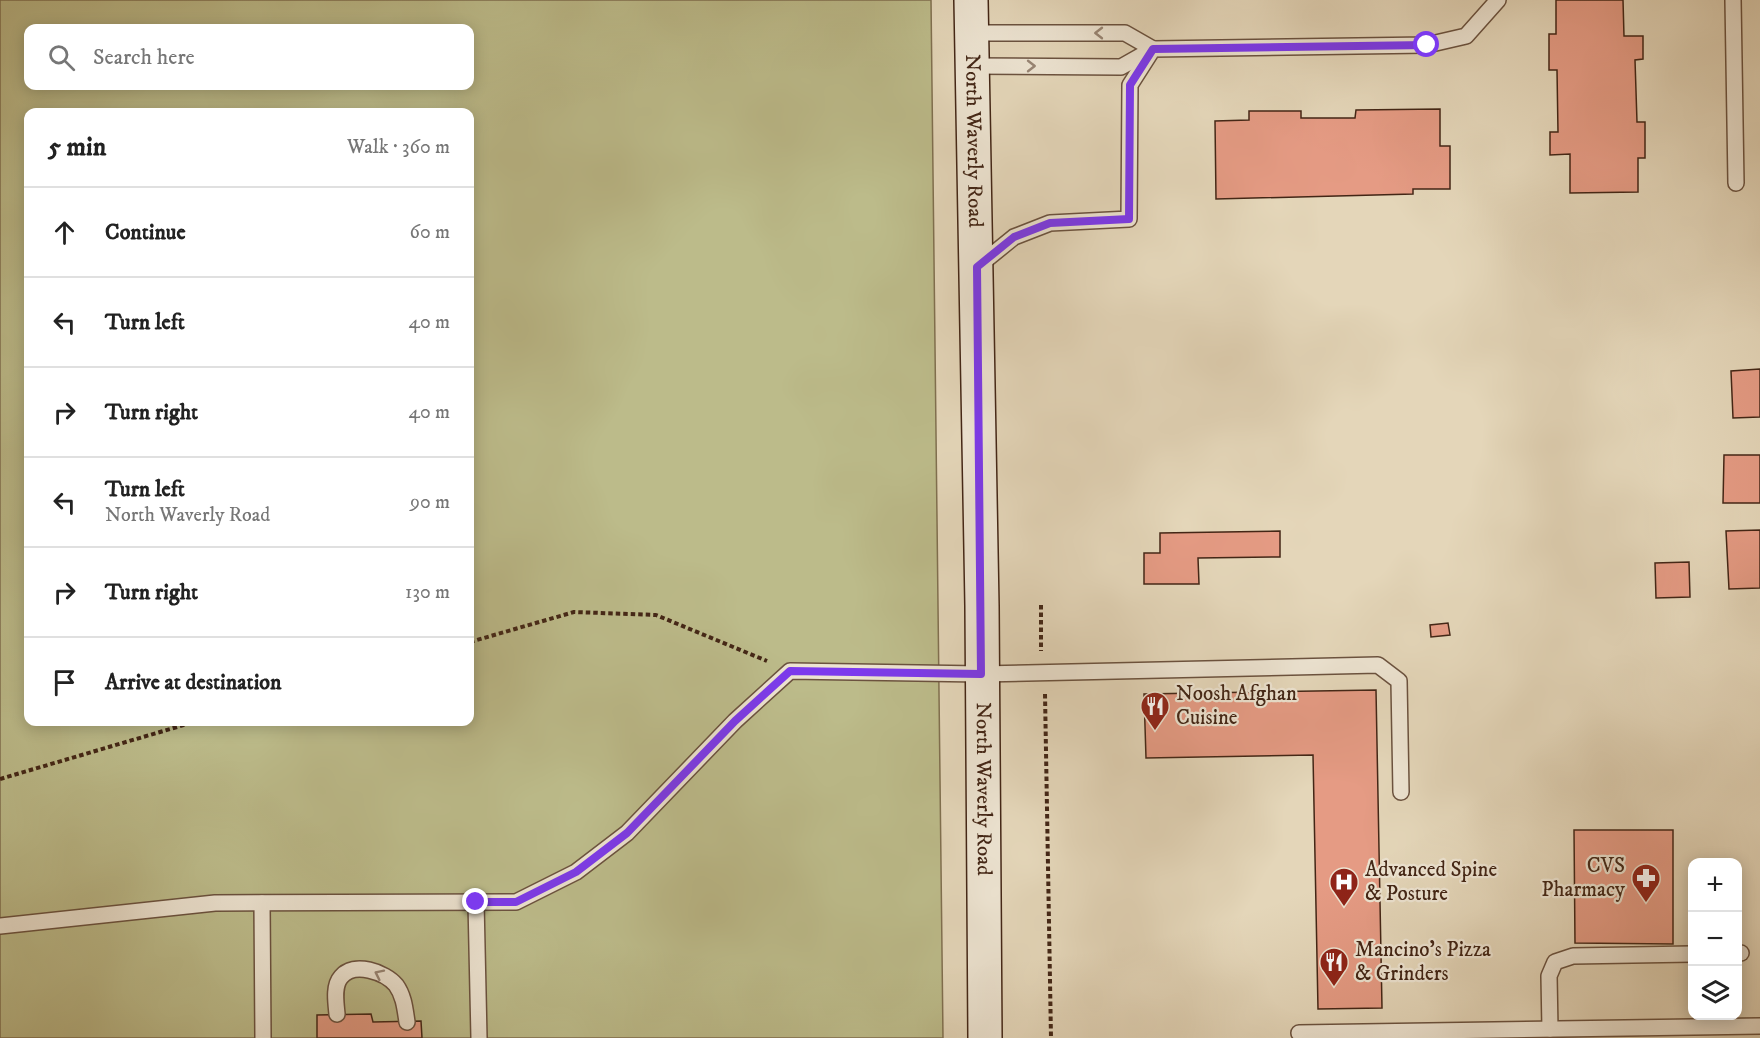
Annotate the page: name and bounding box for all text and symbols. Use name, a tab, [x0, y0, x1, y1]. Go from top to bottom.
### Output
search box	[24, 24, 474, 90]
one-way arrow	[1095, 27, 1104, 39]
route start	[1413, 31, 1439, 57]
icon: search	[45, 41, 78, 74]
text: Search here	[93, 44, 195, 71]
street label: North Waverly Road	[959, 54, 988, 228]
one-way arrow	[1026, 60, 1035, 72]
text: 5 min	[48, 131, 106, 164]
text: Walk · 360 m	[347, 135, 450, 160]
icon: ahead	[48, 216, 81, 249]
text: Continue	[105, 219, 186, 246]
text: 60 m	[410, 220, 450, 245]
icon: left	[48, 306, 81, 339]
text: Turn left	[105, 309, 185, 336]
text: 40 m	[408, 310, 450, 335]
icon: right	[48, 396, 81, 429]
text: Turn right	[105, 399, 198, 426]
text: 40 m	[408, 400, 450, 425]
text: Turn left	[105, 476, 185, 503]
icon: left	[48, 486, 81, 519]
text: 90 m	[410, 490, 450, 515]
text: North Waverly Road	[105, 503, 270, 528]
icon: right	[48, 576, 81, 609]
text: Turn right	[105, 579, 198, 606]
text: 130 m	[405, 580, 450, 605]
icon: arrive	[48, 666, 81, 699]
text: Arrive at destination	[105, 669, 282, 696]
place label: Noosh Afghan Cuisine	[1176, 681, 1297, 731]
restaurant icon: Noosh Afghan Cuisine	[1139, 690, 1171, 732]
street label: North Waverly Road	[970, 702, 997, 876]
place label: CVS Pharmacy	[1541, 853, 1626, 903]
place label: Advanced Spine & Posture	[1365, 857, 1497, 907]
map controls	[1688, 858, 1742, 1020]
button: +	[1688, 858, 1742, 912]
pharmacy icon: CVS Pharmacy	[1630, 862, 1662, 904]
hospital icon: Advanced Spine & Posture	[1328, 866, 1360, 908]
route end	[462, 888, 488, 914]
button: −	[1688, 912, 1742, 966]
place label: Mancino's Pizza & Grinders	[1355, 937, 1491, 987]
restaurant icon: Mancino's Pizza & Grinders	[1318, 946, 1350, 988]
button: layers	[1688, 966, 1742, 1020]
one-way arrow	[374, 970, 385, 982]

